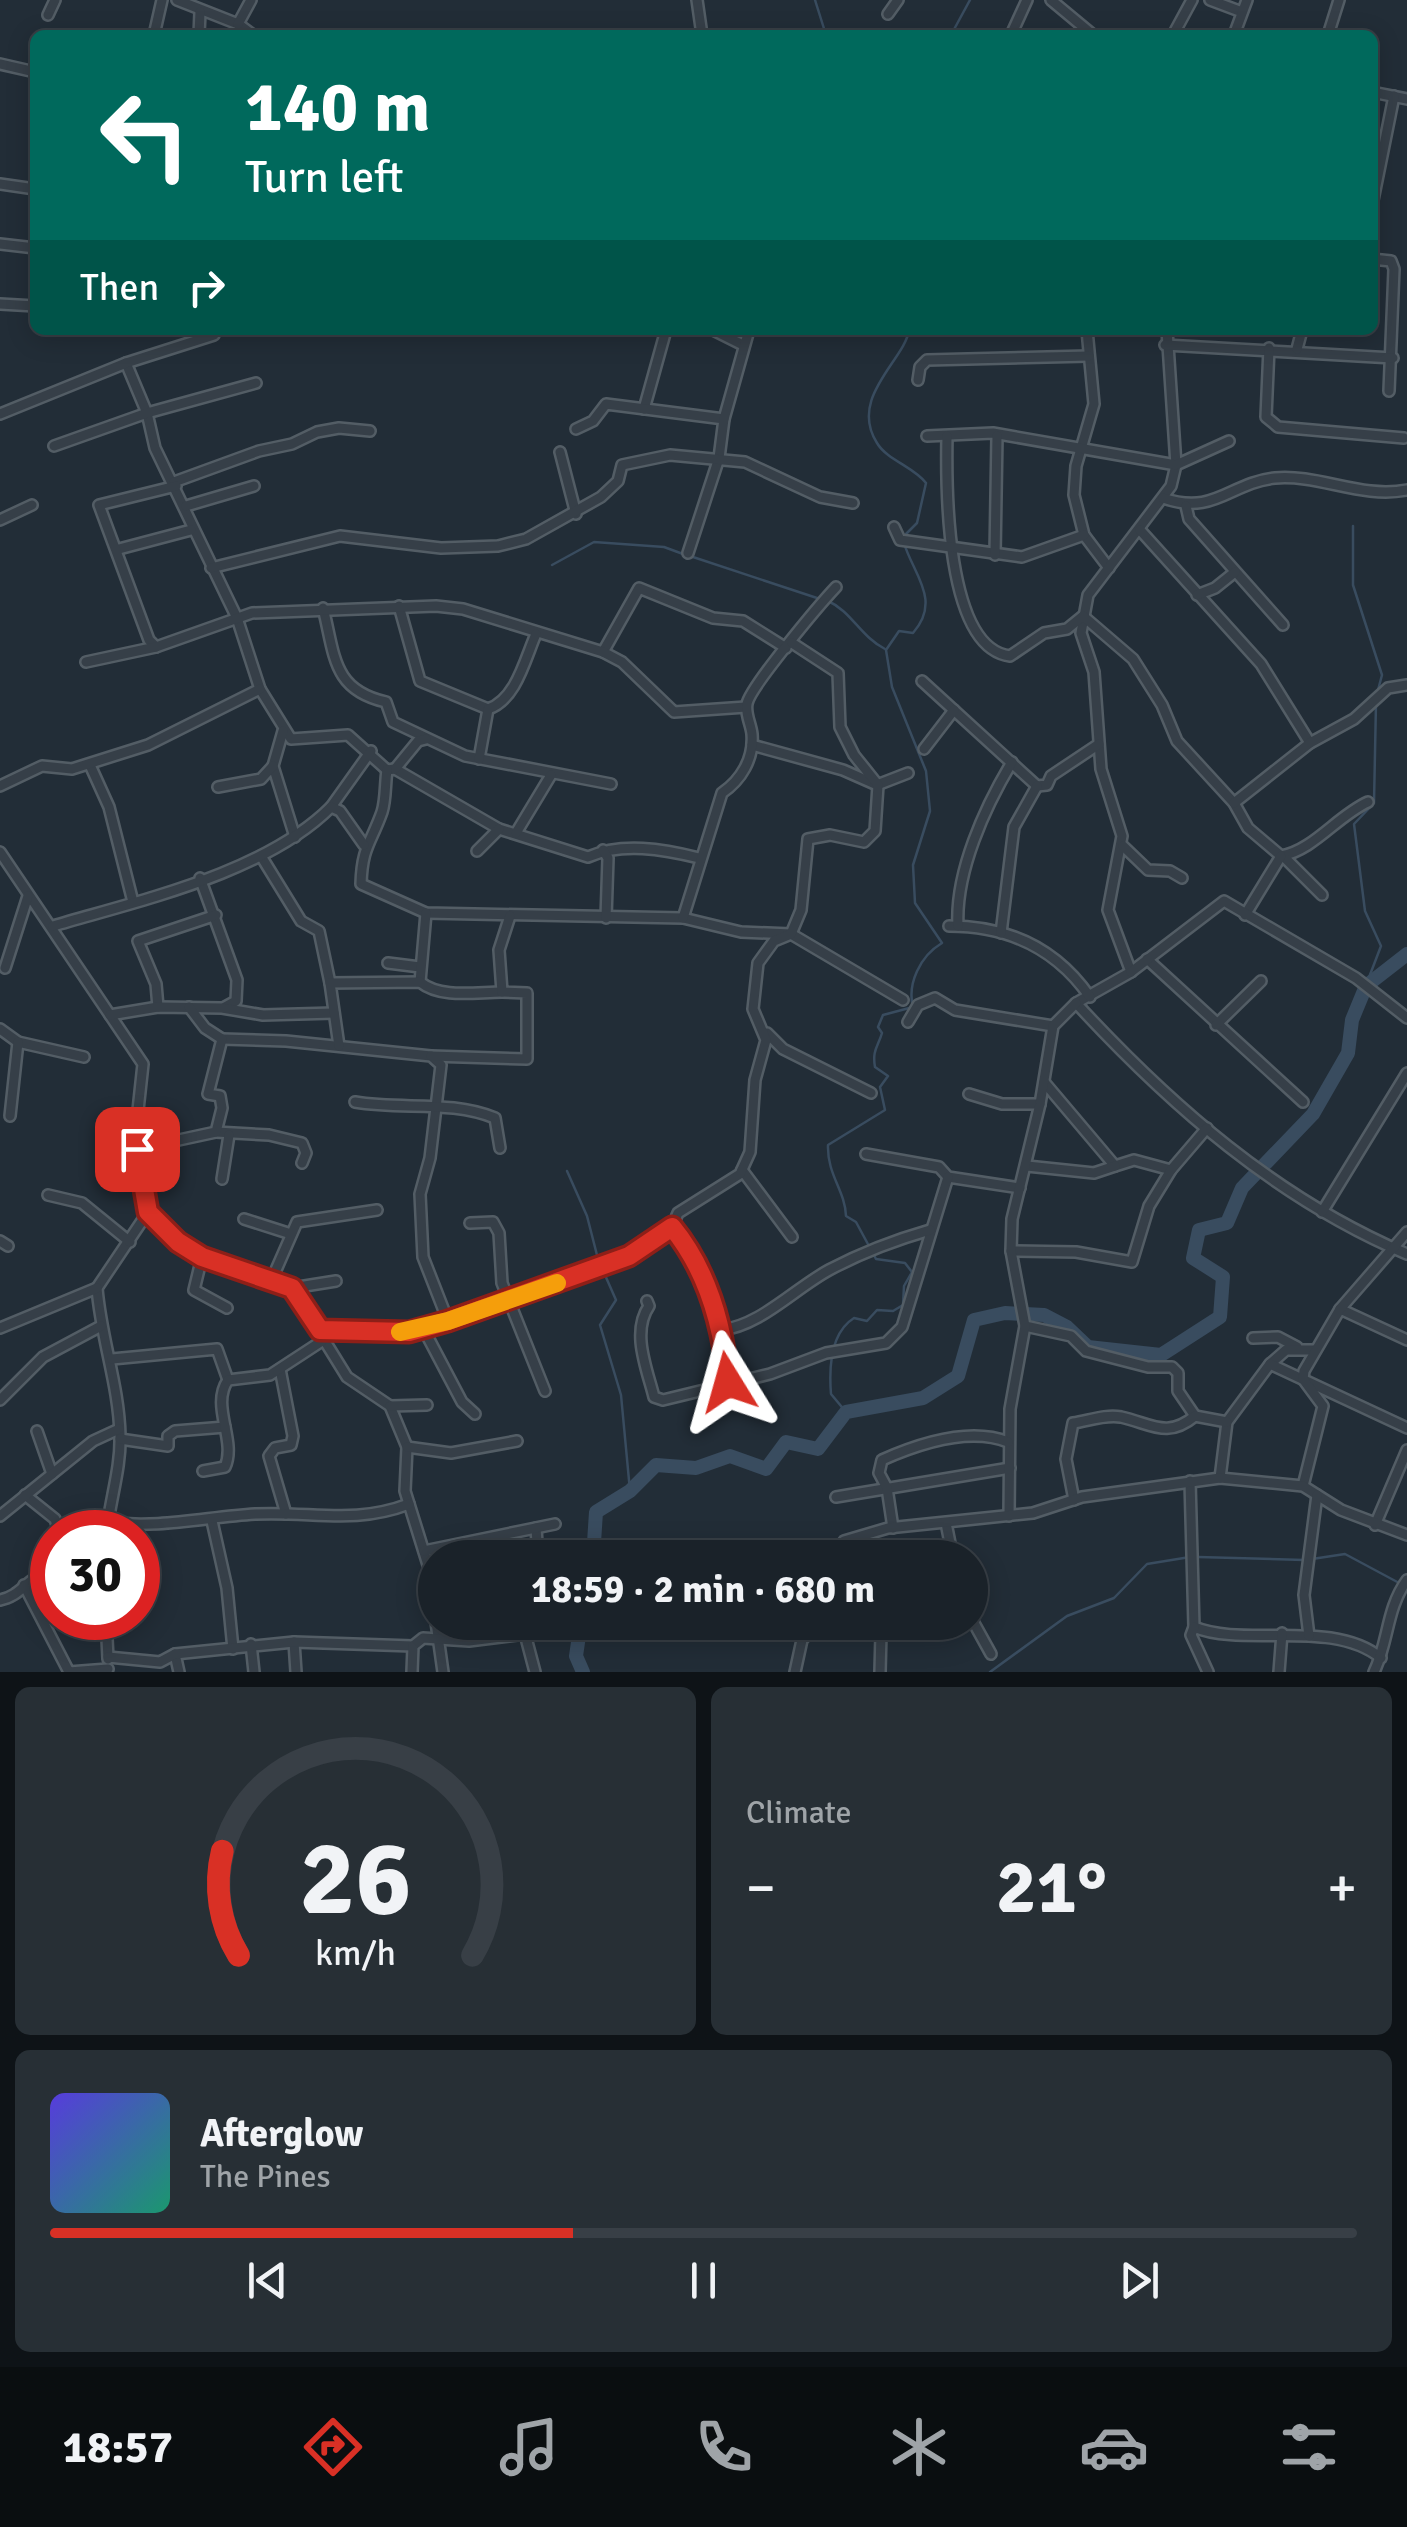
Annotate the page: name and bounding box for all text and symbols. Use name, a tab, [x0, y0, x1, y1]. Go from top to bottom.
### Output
text: 140 m	[245, 64, 430, 150]
icon: left	[80, 70, 210, 200]
text: Turn left	[245, 150, 404, 205]
icon: right	[179, 260, 234, 315]
text: Then	[80, 264, 159, 311]
pin	[95, 1107, 180, 1192]
icon: arrive	[110, 1122, 165, 1177]
position arrow	[676, 1330, 780, 1434]
speed limit sign: 30	[30, 1510, 160, 1640]
text: 18:59 · 2 min · 680 m	[531, 1566, 875, 1613]
text: Climate	[746, 1793, 852, 1832]
text: 26	[299, 1815, 412, 1943]
text: 21°	[996, 1841, 1107, 1934]
text: −	[746, 1854, 776, 1922]
text: +	[1327, 1854, 1357, 1922]
text: km/h	[315, 1931, 396, 1975]
text: Afterglow	[200, 2110, 363, 2157]
text: The Pines	[200, 2157, 331, 2196]
icon: previous	[240, 2253, 295, 2308]
icon: pause	[676, 2253, 731, 2308]
icon: next	[1112, 2253, 1167, 2308]
icon: directions	[298, 2412, 368, 2482]
icon: music	[494, 2412, 564, 2482]
icon: phone	[689, 2412, 759, 2482]
icon: climate	[884, 2412, 954, 2482]
icon: car	[1079, 2412, 1149, 2482]
icon: filters	[1274, 2412, 1344, 2482]
text: 18:57	[63, 2420, 173, 2475]

